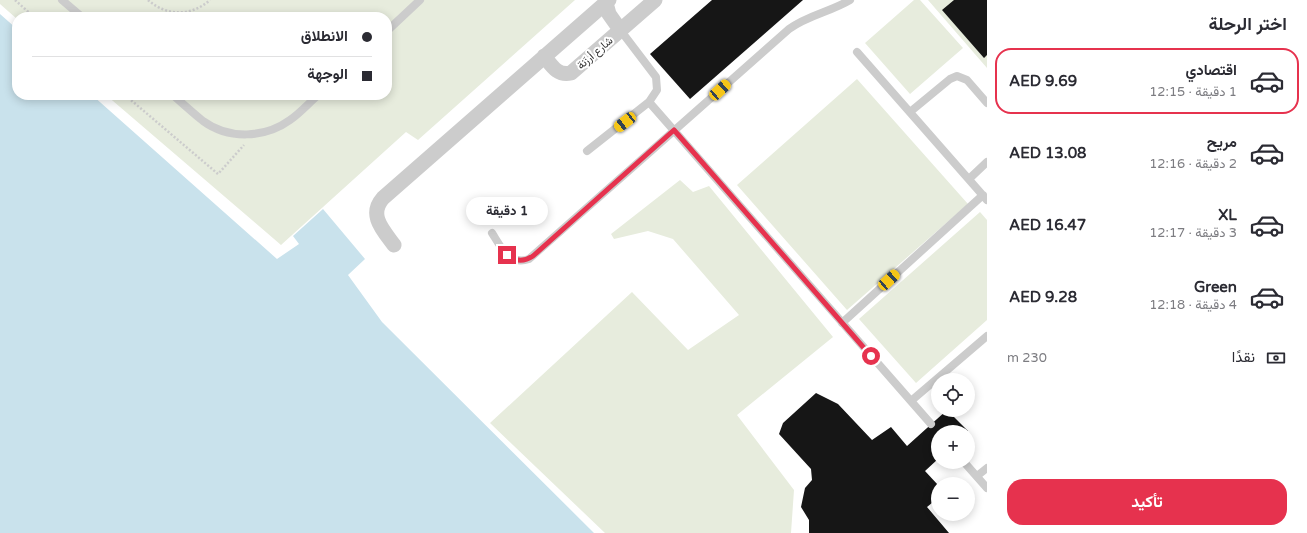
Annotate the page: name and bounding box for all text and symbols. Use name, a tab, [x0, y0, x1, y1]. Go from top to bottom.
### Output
text: اختر الرحلة	[1209, 13, 1287, 35]
text: الانطلاق	[301, 27, 348, 45]
street label: شارع أرزَنة	[575, 34, 616, 73]
text: اقتصادي	[1185, 61, 1237, 79]
icon: car	[1249, 63, 1285, 99]
text: الوجهة	[307, 65, 348, 83]
text: AED 9.69	[1009, 72, 1077, 90]
car	[707, 78, 733, 102]
text: 1 دقيقة · 12:15	[1149, 84, 1237, 100]
car	[612, 110, 638, 134]
text: مريح	[1207, 133, 1237, 151]
icon: car	[1249, 135, 1285, 171]
text: AED 13.08	[1009, 144, 1087, 162]
text: 2 دقيقة · 12:16	[1149, 156, 1237, 172]
callout: 1 دقيقة	[466, 197, 548, 225]
text: 1 دقيقة	[486, 203, 528, 219]
text: XL	[1218, 206, 1237, 224]
icon: car	[1249, 207, 1285, 243]
text: AED 16.47	[1009, 216, 1086, 234]
text: 3 دقيقة · 12:17	[1149, 225, 1237, 241]
route end	[498, 246, 516, 264]
car	[876, 268, 902, 292]
text: Green	[1194, 278, 1237, 296]
icon: car	[1249, 279, 1285, 315]
text: AED 9.28	[1009, 288, 1077, 306]
text: 4 دقيقة · 12:18	[1149, 297, 1237, 313]
route start	[862, 347, 880, 365]
icon: cash	[1265, 347, 1287, 369]
text: نقدًا	[1232, 348, 1255, 366]
text: 230 m	[1007, 350, 1047, 366]
map controls	[931, 373, 975, 521]
button: locate	[931, 373, 975, 417]
button: +	[931, 425, 975, 469]
button: −	[931, 477, 975, 521]
button: تأكيد	[1007, 479, 1287, 525]

